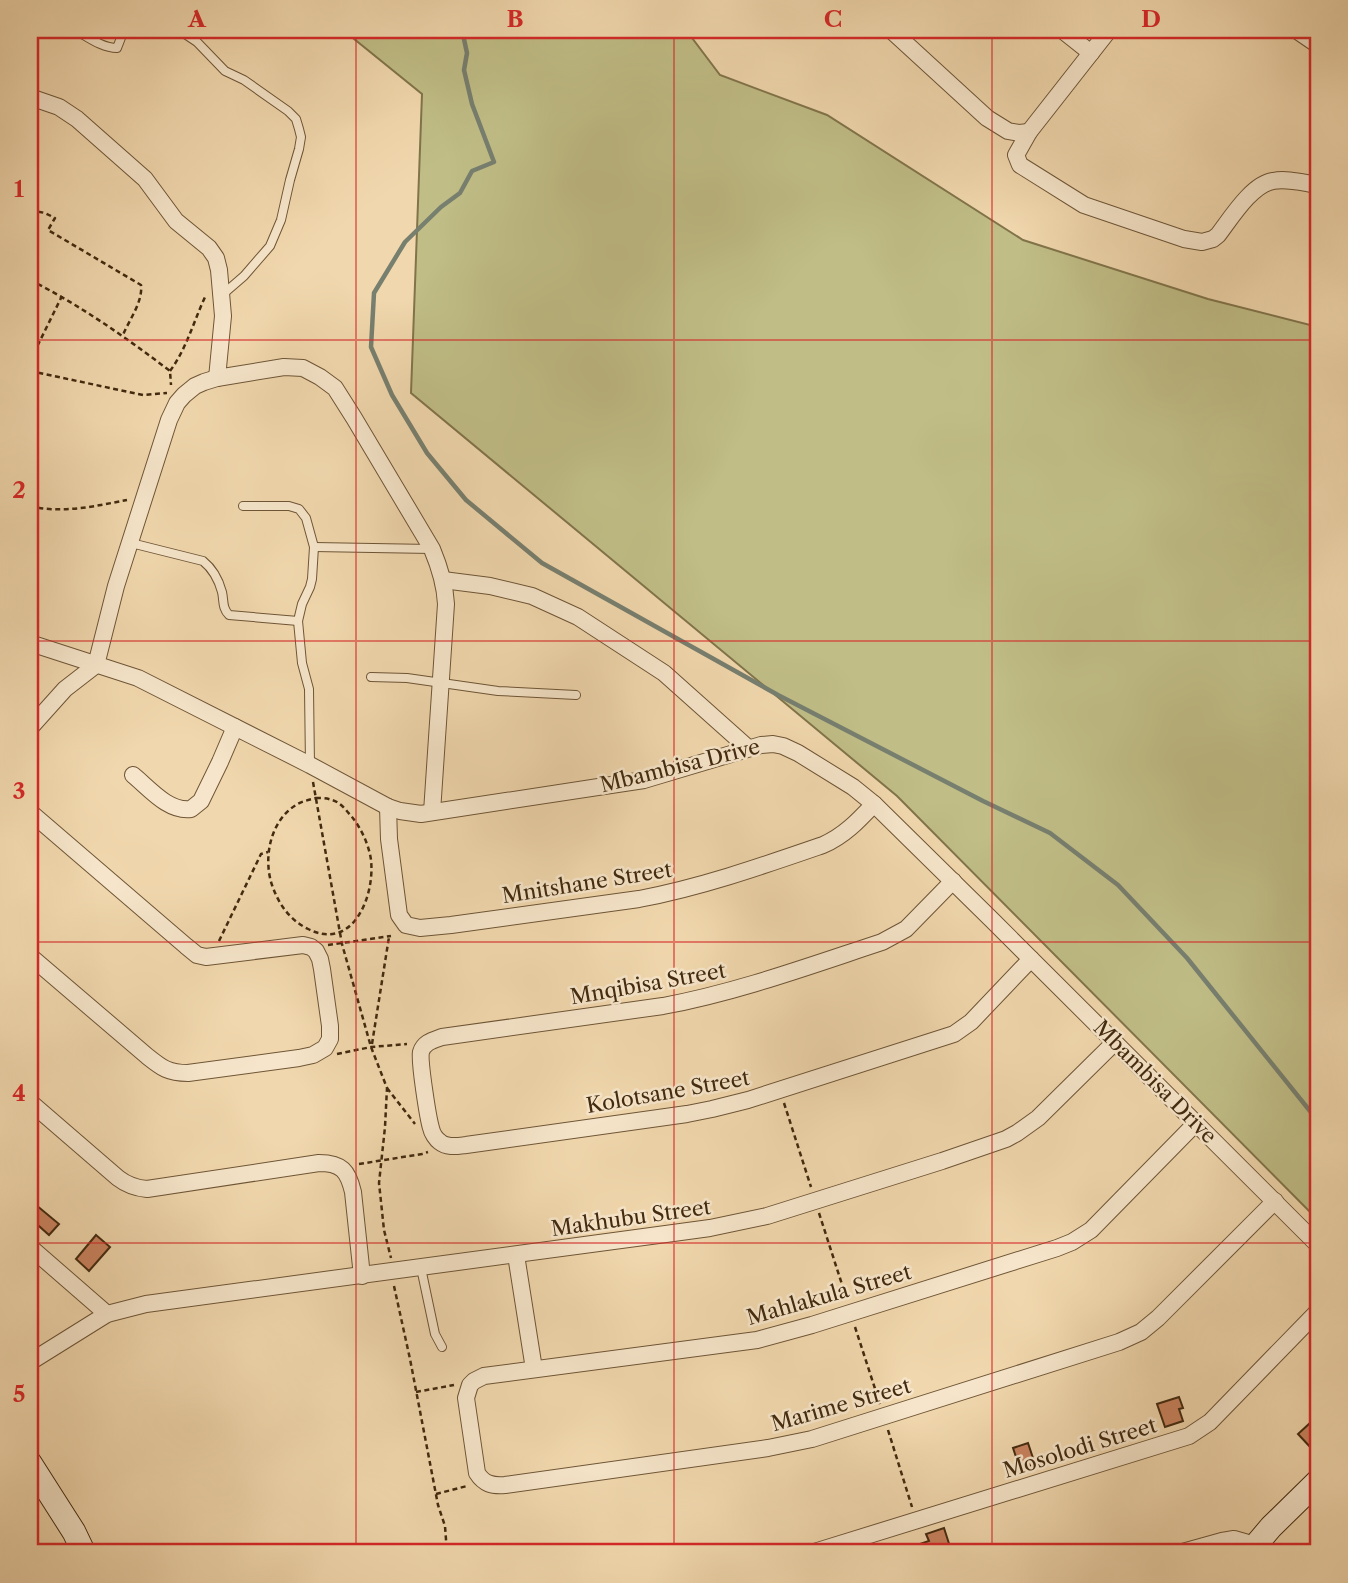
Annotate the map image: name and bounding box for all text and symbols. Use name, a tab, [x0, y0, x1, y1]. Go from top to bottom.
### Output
text: A	[187, 5, 207, 33]
text: B	[506, 5, 524, 33]
text: C	[824, 5, 842, 33]
text: D	[1141, 5, 1161, 33]
text: 1	[14, 175, 25, 203]
text: 2	[12, 476, 26, 504]
street label: Mbambisa Drive	[597, 734, 762, 797]
text: 3	[13, 777, 26, 805]
street label: Mnitshane Street	[500, 857, 674, 908]
street label: Mnqibisa Street	[568, 957, 728, 1009]
street label: Mbambisa Drive	[1089, 1015, 1222, 1148]
street label: Kolotsane Street	[584, 1065, 752, 1118]
text: 4	[12, 1079, 26, 1107]
street label: Makhubu Street	[549, 1194, 713, 1241]
street label: Mahlakula Street	[744, 1259, 914, 1330]
street label: Marime Street	[768, 1373, 914, 1436]
text: 5	[13, 1380, 25, 1408]
street label: Mosolodi Street	[1000, 1412, 1160, 1483]

